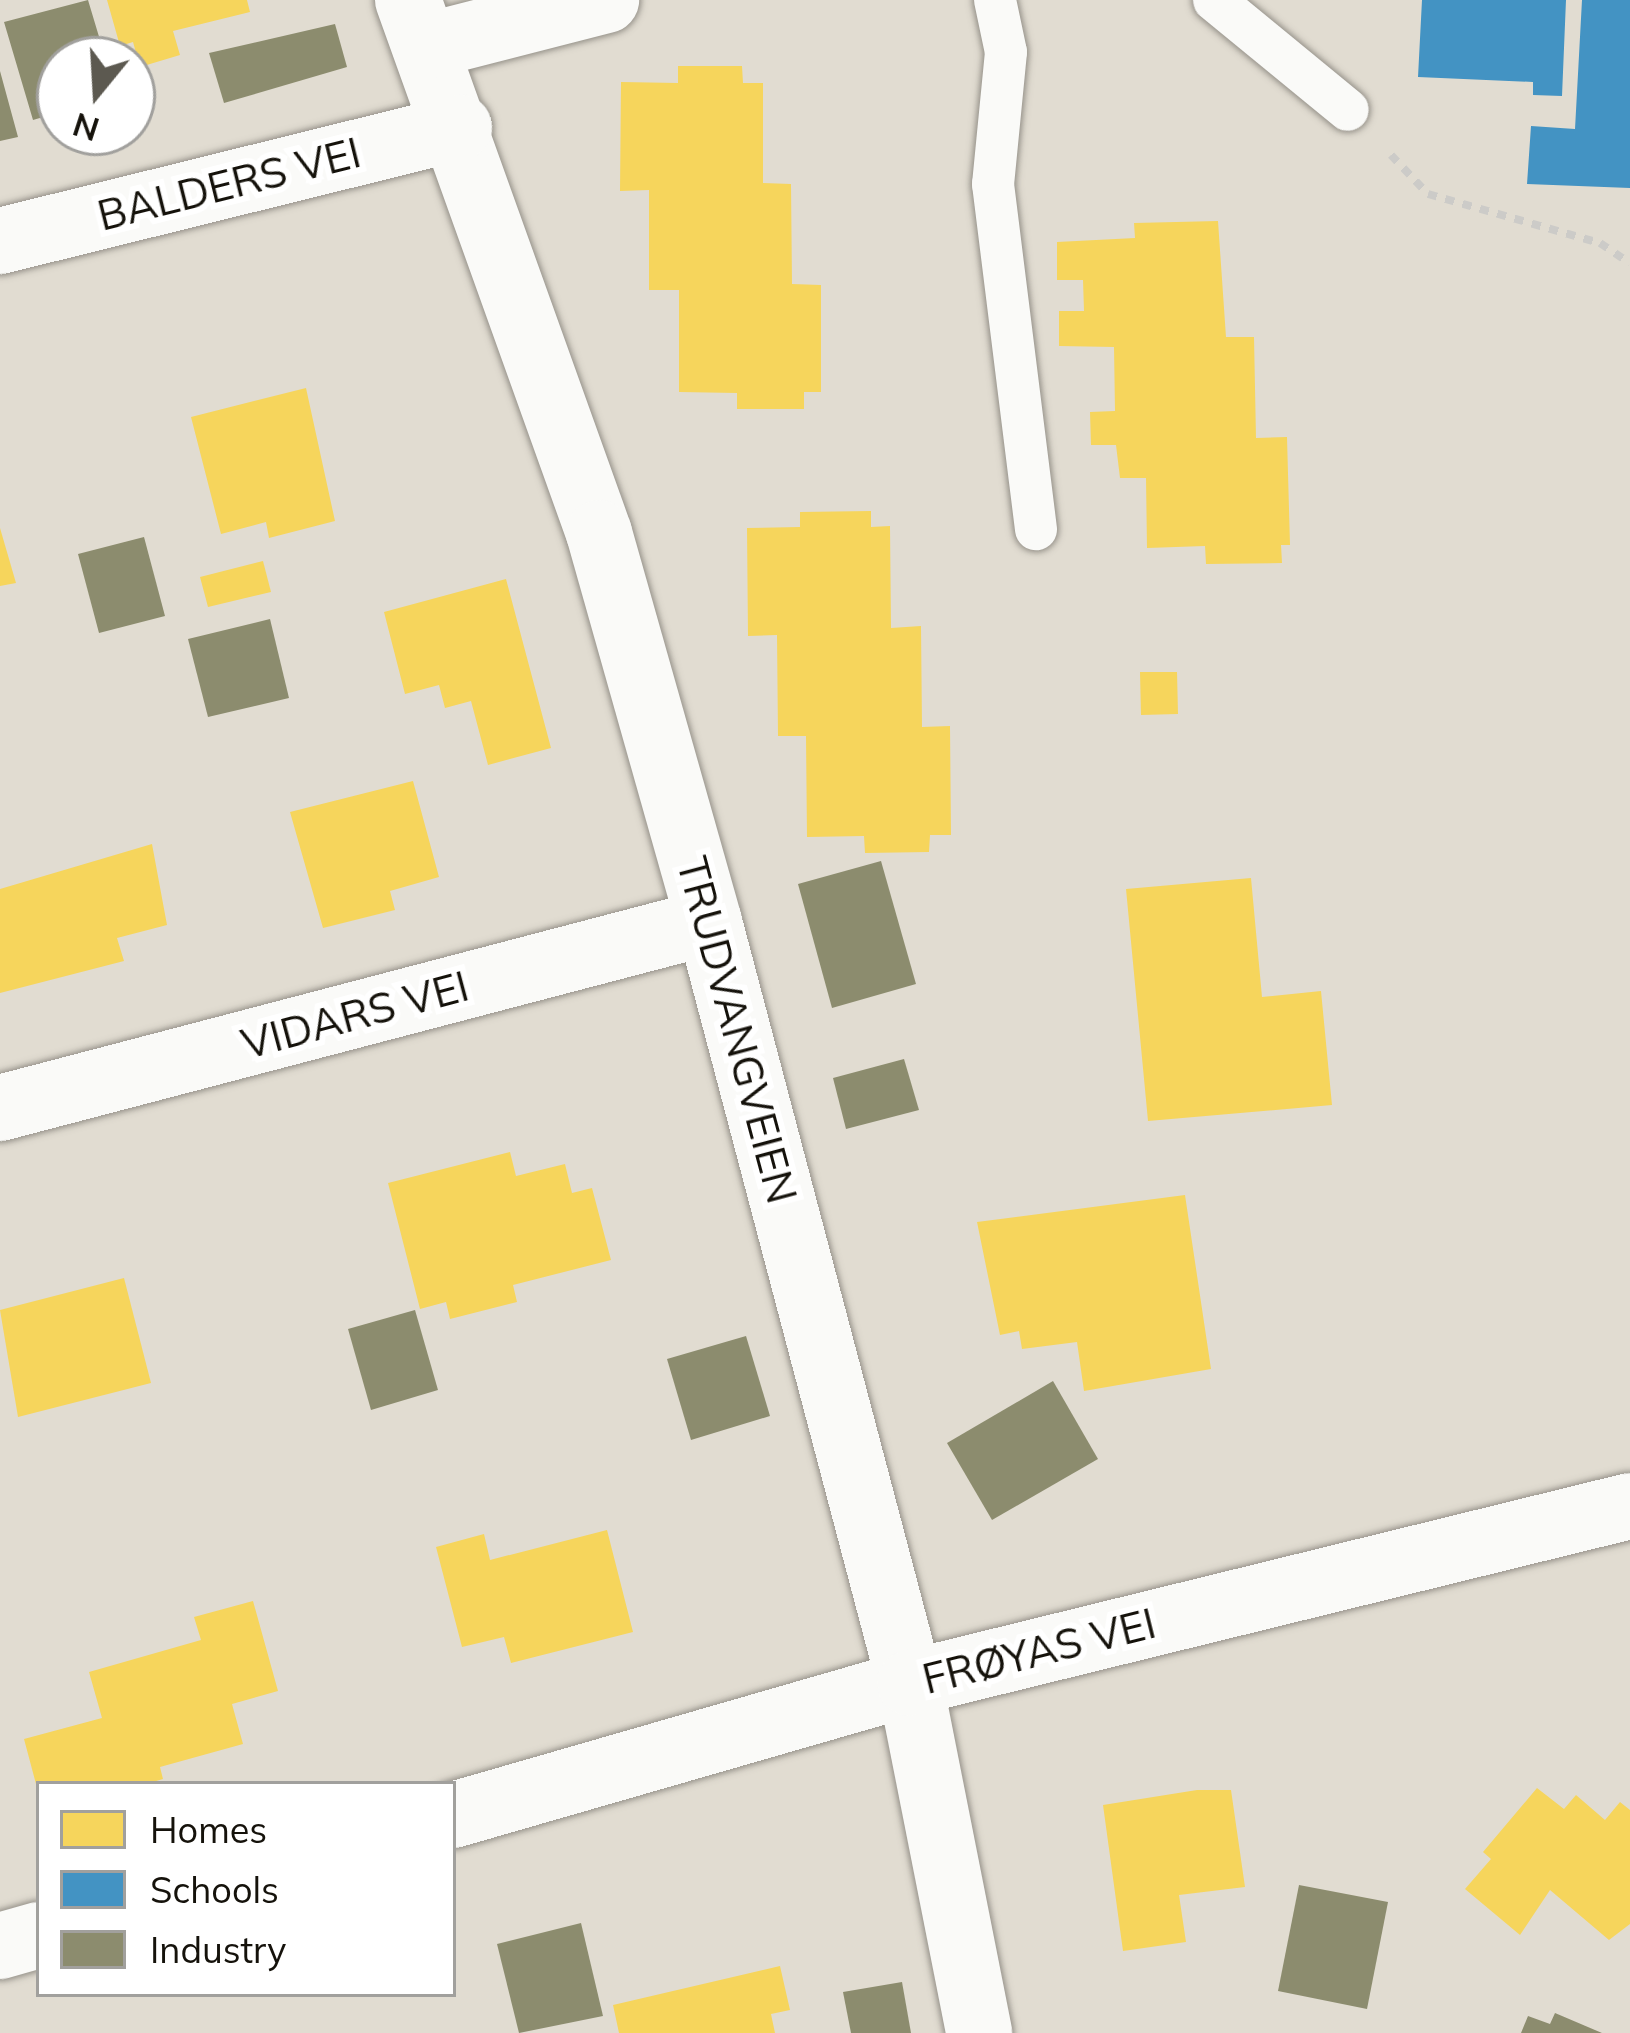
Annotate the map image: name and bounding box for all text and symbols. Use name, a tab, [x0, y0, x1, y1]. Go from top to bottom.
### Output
north arrow	[36, 36, 156, 156]
text: N	[67, 105, 104, 151]
street label: BALDERS VEI	[92, 127, 366, 241]
street label: TRUDVANGVEIEN	[667, 851, 807, 1209]
street label: VIDARS VEI	[236, 961, 474, 1069]
street label: FRØYAS VEI	[917, 1598, 1161, 1704]
legend	[36, 1781, 456, 1997]
text: Homes	[150, 1807, 267, 1852]
text: Schools	[150, 1867, 279, 1912]
text: Industry	[150, 1927, 286, 1972]

